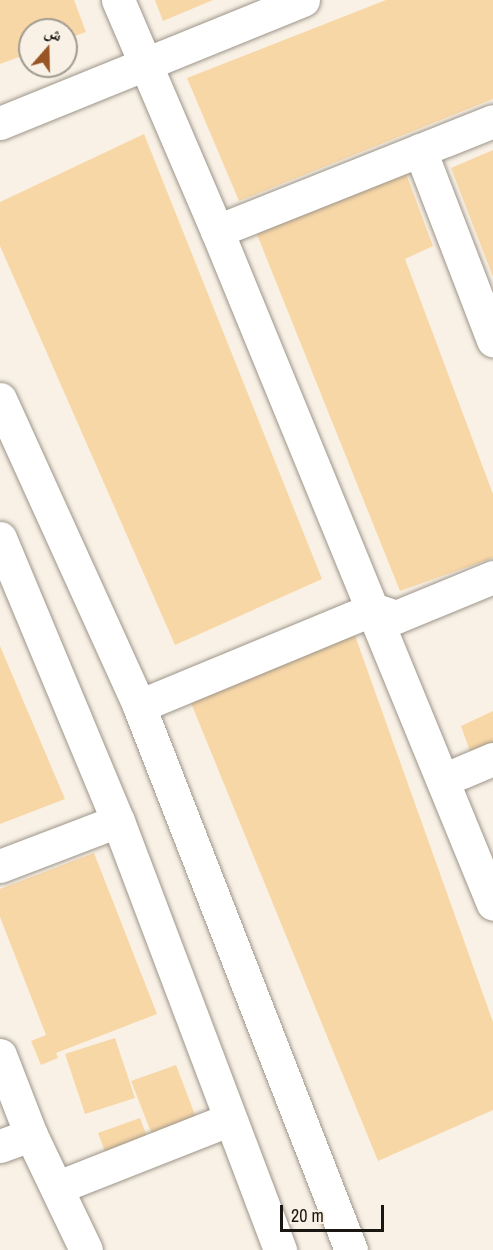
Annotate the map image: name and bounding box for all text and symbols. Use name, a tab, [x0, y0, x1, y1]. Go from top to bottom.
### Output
north arrow	[18, 18, 78, 78]
text: ش	[42, 20, 65, 46]
scale bar	[283, 1193, 386, 1231]
text: 20 m	[291, 1203, 324, 1228]

